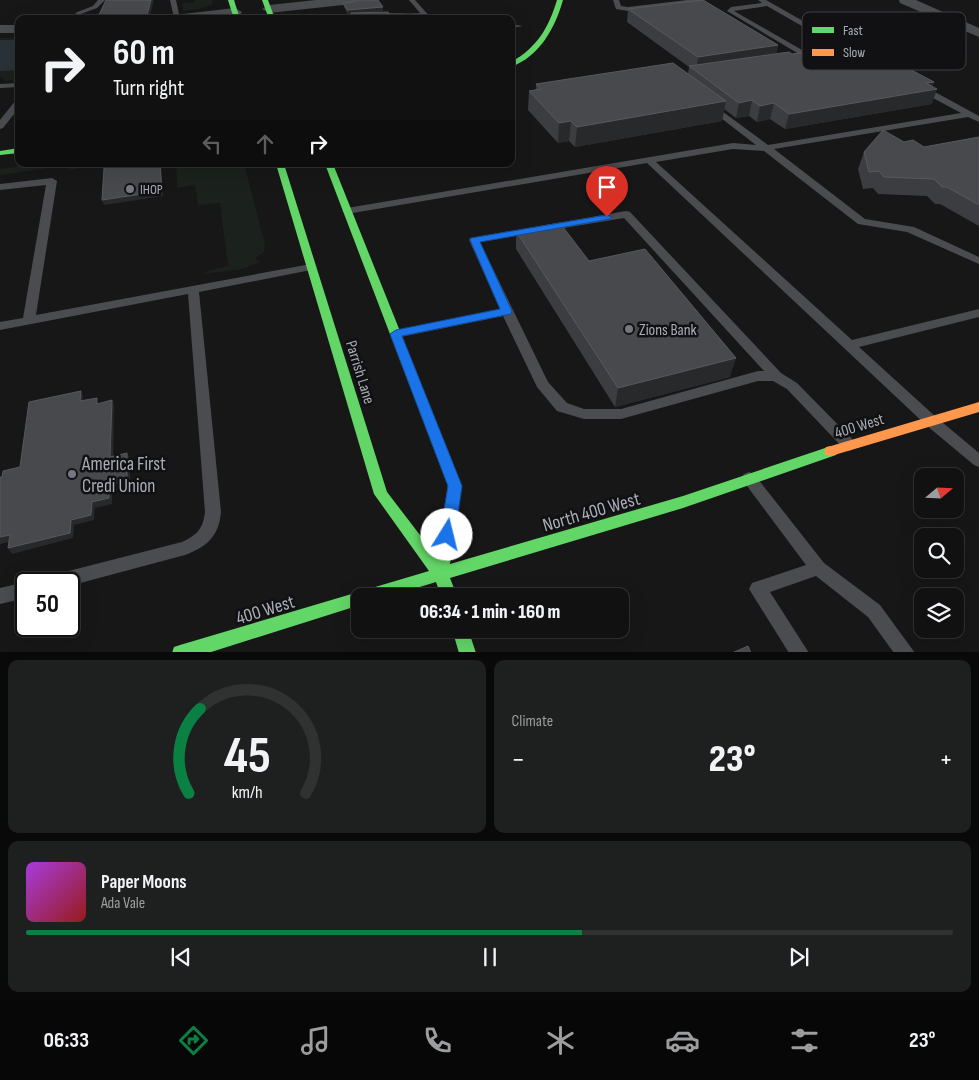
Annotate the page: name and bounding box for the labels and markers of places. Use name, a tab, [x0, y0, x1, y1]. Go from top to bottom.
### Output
pin	[586, 166, 628, 217]
place label: IHOP	[140, 181, 163, 198]
marker: IHOP	[124, 183, 136, 195]
place label: Zions Bank	[639, 321, 697, 340]
marker: Zions Bank	[623, 323, 635, 335]
place label: America First Credi Union	[81, 453, 166, 498]
marker: America First Credi Union	[66, 468, 78, 480]

